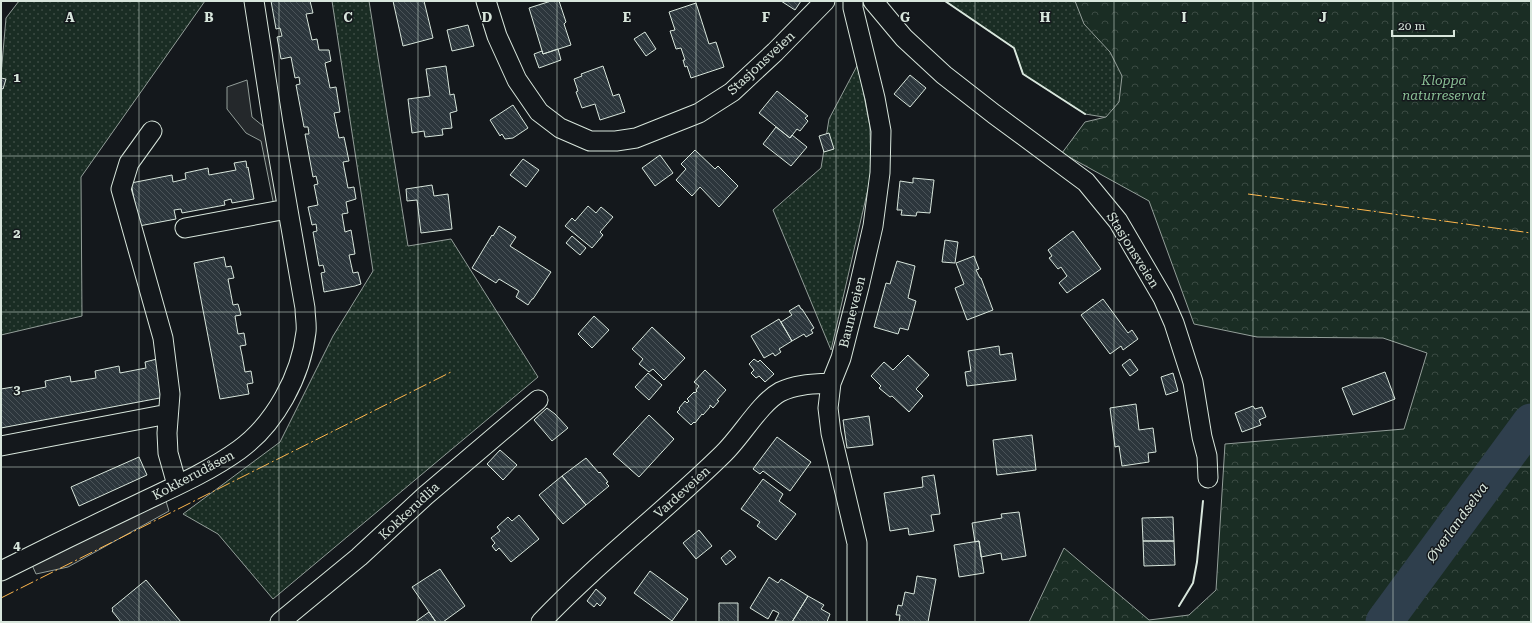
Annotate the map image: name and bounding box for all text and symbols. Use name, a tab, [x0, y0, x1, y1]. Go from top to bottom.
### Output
text: A	[65, 10, 75, 25]
text: B	[204, 10, 214, 25]
text: C	[343, 10, 353, 25]
text: D	[482, 10, 492, 25]
text: E	[623, 10, 631, 25]
text: F	[762, 10, 770, 25]
text: G	[900, 10, 910, 25]
text: H	[1040, 10, 1051, 25]
text: I	[1181, 10, 1187, 25]
text: J	[1319, 10, 1327, 25]
scale bar	[1392, 12, 1454, 38]
text: 20 m	[1398, 19, 1425, 33]
street label: Stasjonsveien	[724, 28, 798, 98]
text: 1	[13, 70, 21, 85]
park label: Kloppa naturreservat	[1402, 73, 1486, 103]
street label: Stasjonsveien	[1104, 209, 1163, 291]
text: 2	[13, 226, 21, 241]
street label: Bauneveien	[836, 274, 868, 349]
text: 3	[13, 382, 21, 397]
street label: Kokkerudåsen	[149, 447, 237, 503]
street label: Vardeveien	[651, 463, 713, 521]
street label: Kokkerudlia	[376, 479, 442, 543]
water label: Øverlandselva	[1422, 479, 1491, 566]
text: 4	[13, 538, 21, 553]

